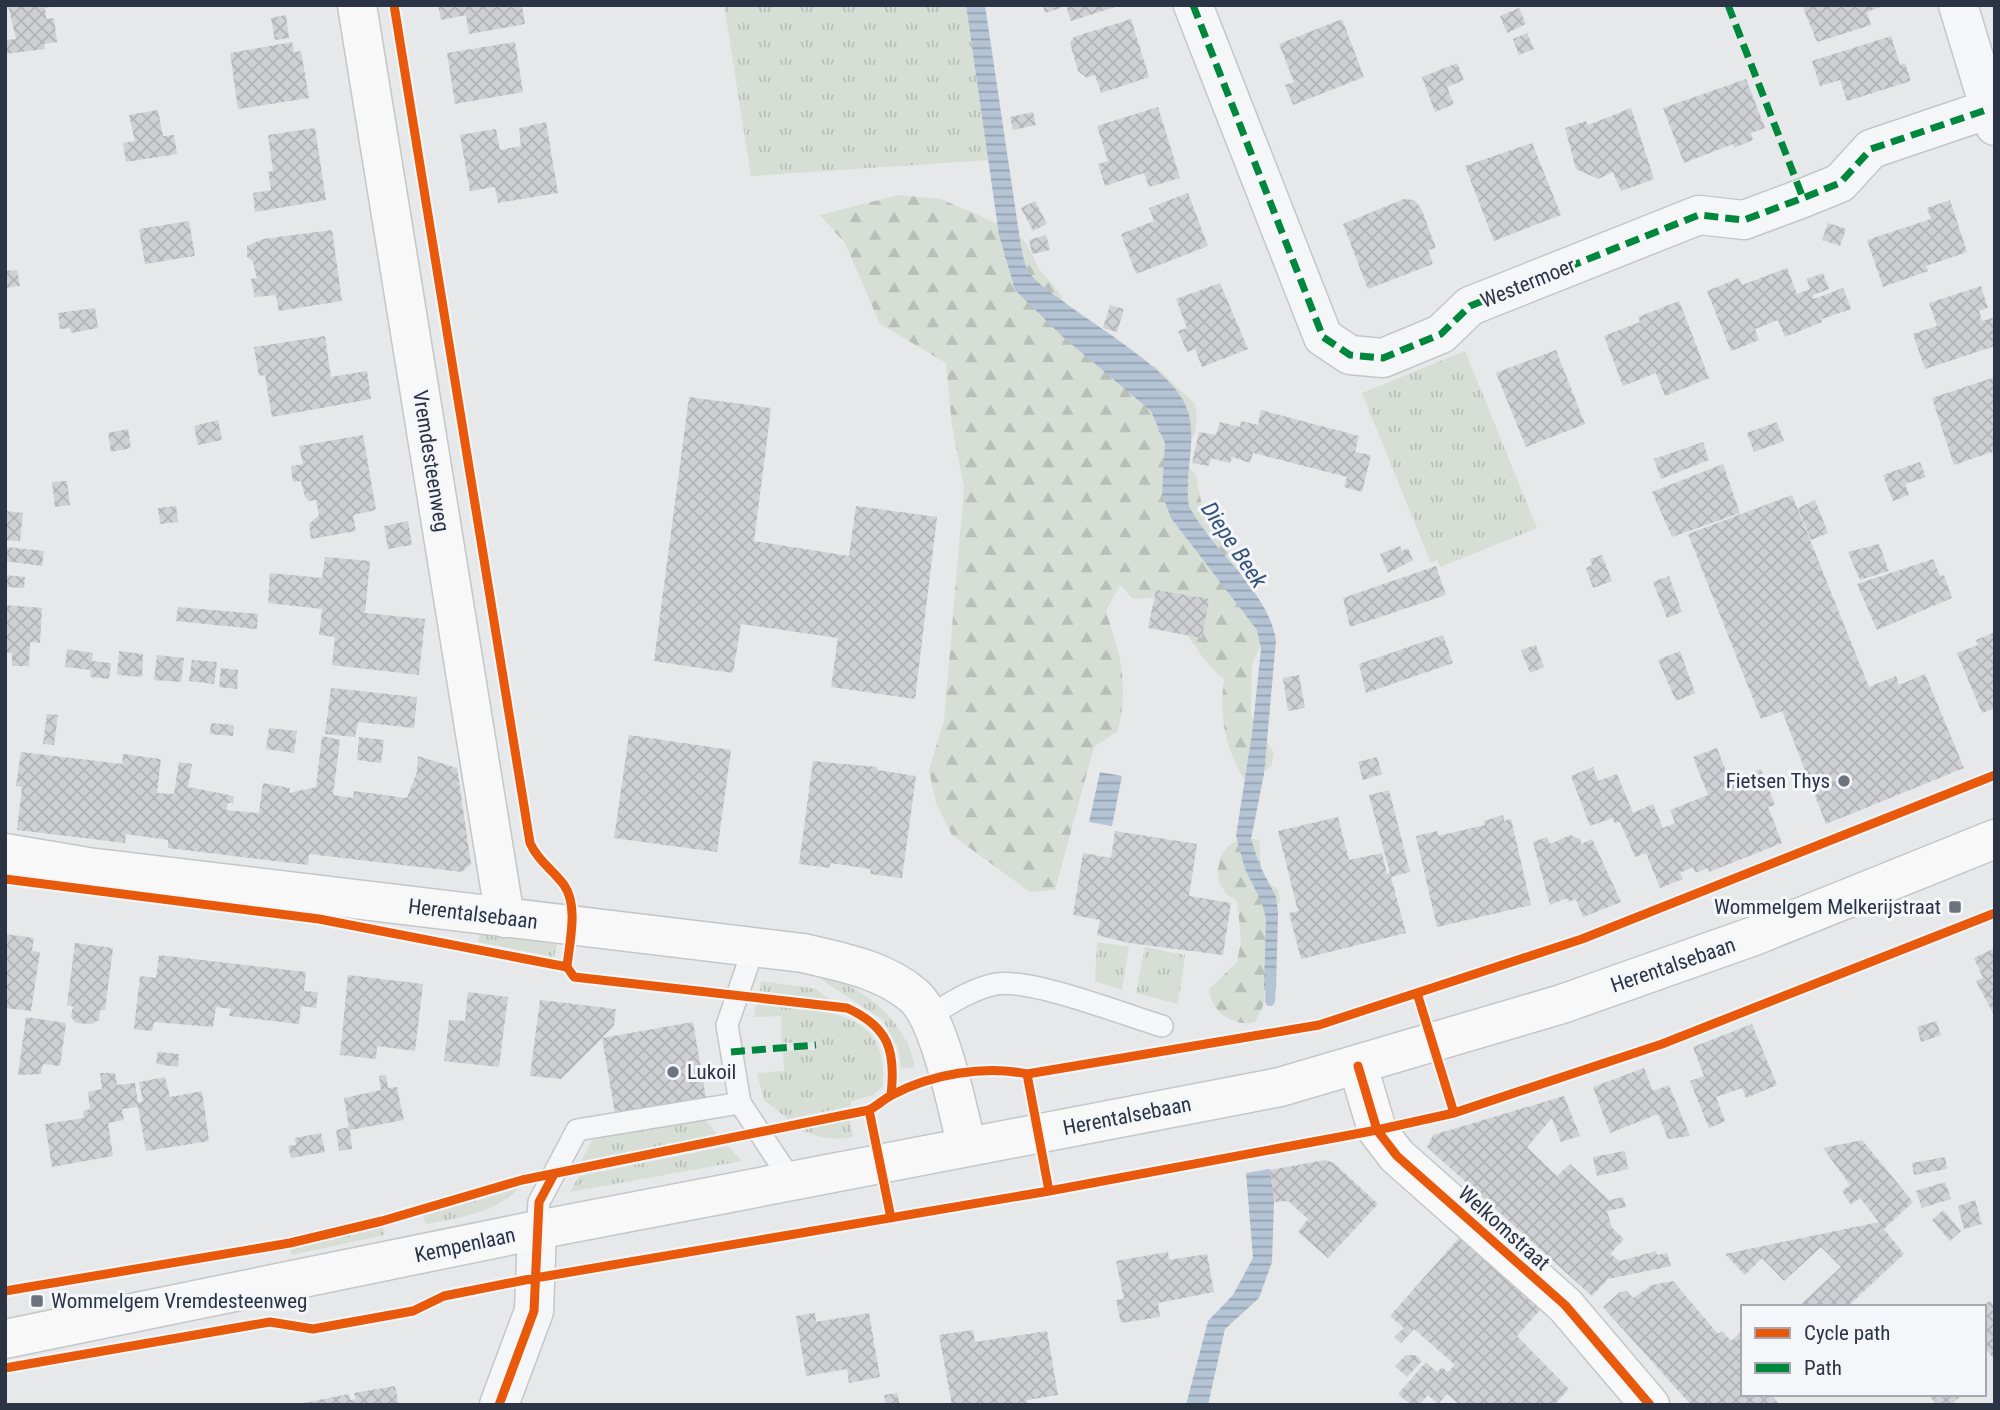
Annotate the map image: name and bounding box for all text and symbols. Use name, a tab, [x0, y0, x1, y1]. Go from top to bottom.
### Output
street label: Westermoer	[1477, 253, 1579, 313]
street label: Vremdesteenweg	[408, 388, 454, 534]
water label: Diepe Beek	[1195, 497, 1273, 594]
place label: Fietsen Thys	[1726, 769, 1830, 793]
marker: Fietsen Thys	[1836, 773, 1852, 789]
street label: Herentalsebaan	[407, 894, 539, 934]
place label: Wommelgem Melkerijstraat	[1714, 895, 1941, 919]
marker: Wommelgem Melkerijstraat	[1947, 899, 1963, 915]
street label: Herentalsebaan	[1608, 932, 1738, 998]
place label: Lukoil	[687, 1060, 736, 1084]
marker: Lukoil	[665, 1064, 681, 1080]
street label: Herentalsebaan	[1061, 1092, 1193, 1140]
street label: Welkomstraat	[1454, 1181, 1554, 1275]
street label: Kempenlaan	[412, 1223, 518, 1267]
place label: Wommelgem Vremdesteenweg	[51, 1289, 307, 1313]
marker: Wommelgem Vremdesteenweg	[29, 1293, 45, 1309]
legend	[1741, 1305, 1986, 1396]
text: Cycle path	[1804, 1321, 1890, 1345]
text: Path	[1804, 1356, 1842, 1380]

